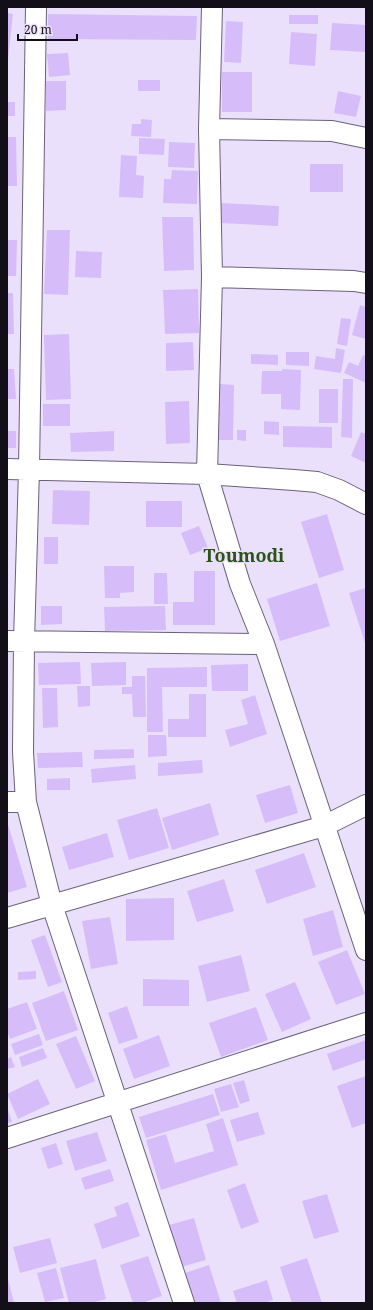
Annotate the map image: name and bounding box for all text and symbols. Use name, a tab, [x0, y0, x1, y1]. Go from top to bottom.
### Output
scale bar	[18, 16, 77, 42]
text: 20 m	[24, 21, 52, 38]
district label: Toumodi	[204, 543, 285, 567]

